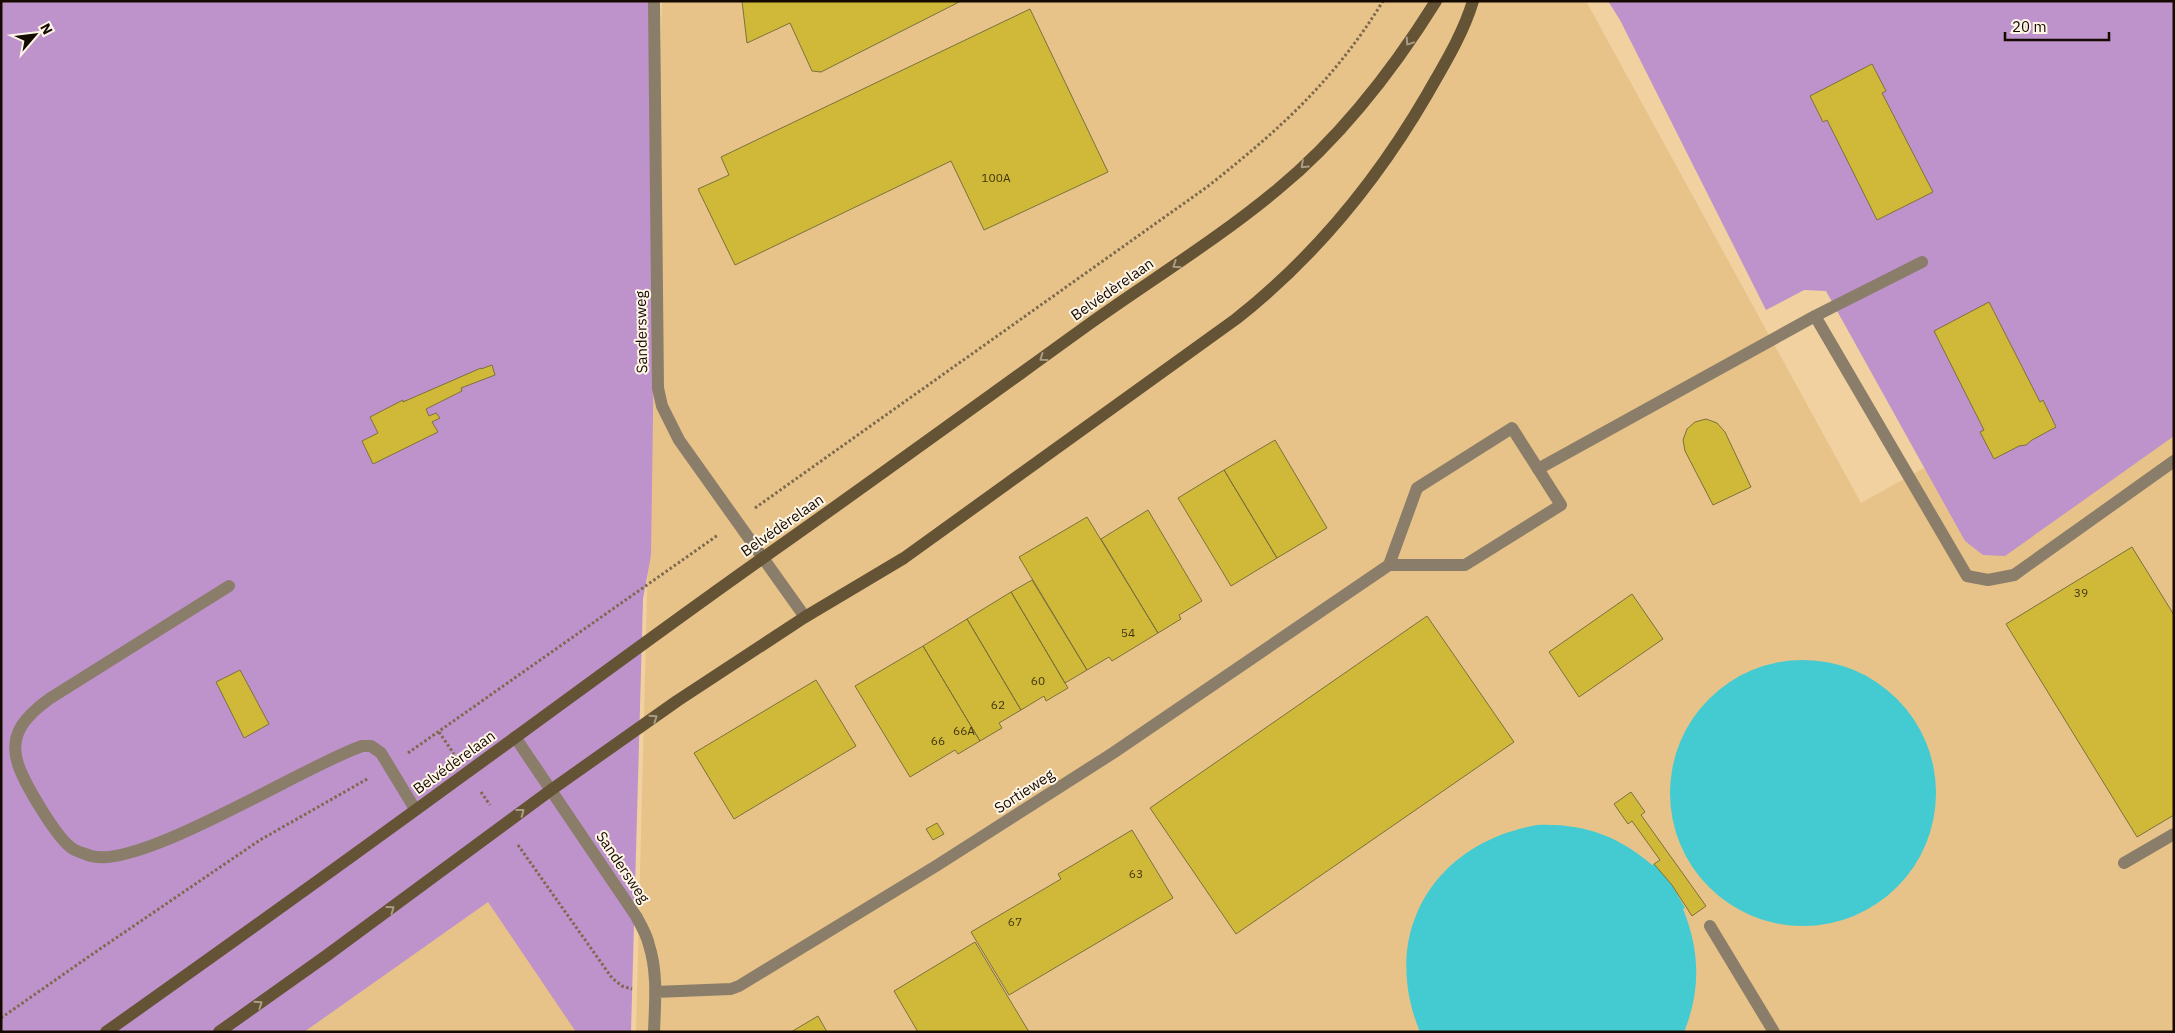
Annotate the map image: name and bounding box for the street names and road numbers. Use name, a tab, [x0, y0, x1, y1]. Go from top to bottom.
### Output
street label: Belvédèrelaan	[1067, 253, 1157, 325]
street label: Sandersweg	[631, 291, 651, 373]
street label: Belvédèrelaan	[737, 489, 827, 561]
street label: Belvédèrelaan	[409, 726, 499, 798]
street label: Sortieweg	[991, 765, 1058, 817]
street label: Sandersweg	[592, 828, 654, 907]

